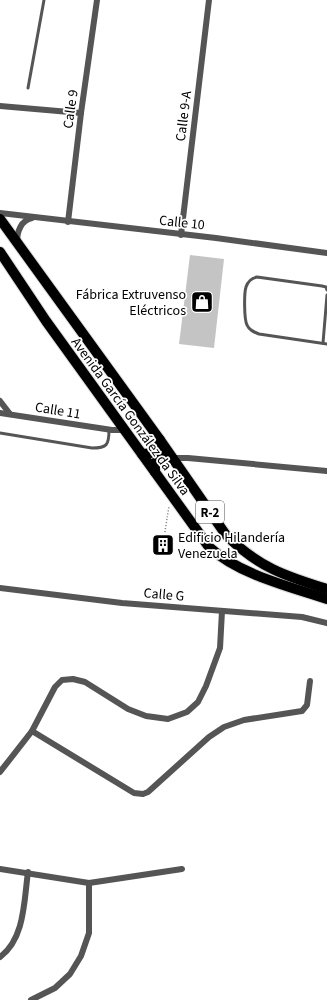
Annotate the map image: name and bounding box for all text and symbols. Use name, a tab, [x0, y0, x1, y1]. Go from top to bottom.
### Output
street label: Calle 9	[58, 88, 84, 130]
street label: Calle 9-A	[171, 89, 197, 143]
street label: Calle 10	[158, 211, 206, 235]
place label: Fábrica Extruvenso Eléctricos	[76, 285, 186, 321]
shop icon: Fábrica Extruvenso Eléctricos	[189, 289, 215, 315]
street label: Avenida García González da Silva	[66, 333, 194, 500]
street label: Calle 11	[34, 398, 82, 424]
road number: R-2	[196, 501, 224, 523]
place label: Edificio Hilandería Venezuela	[178, 528, 285, 564]
building icon: Edificio Hilandería Venezuela	[150, 532, 176, 558]
street label: Calle G	[143, 583, 185, 607]

